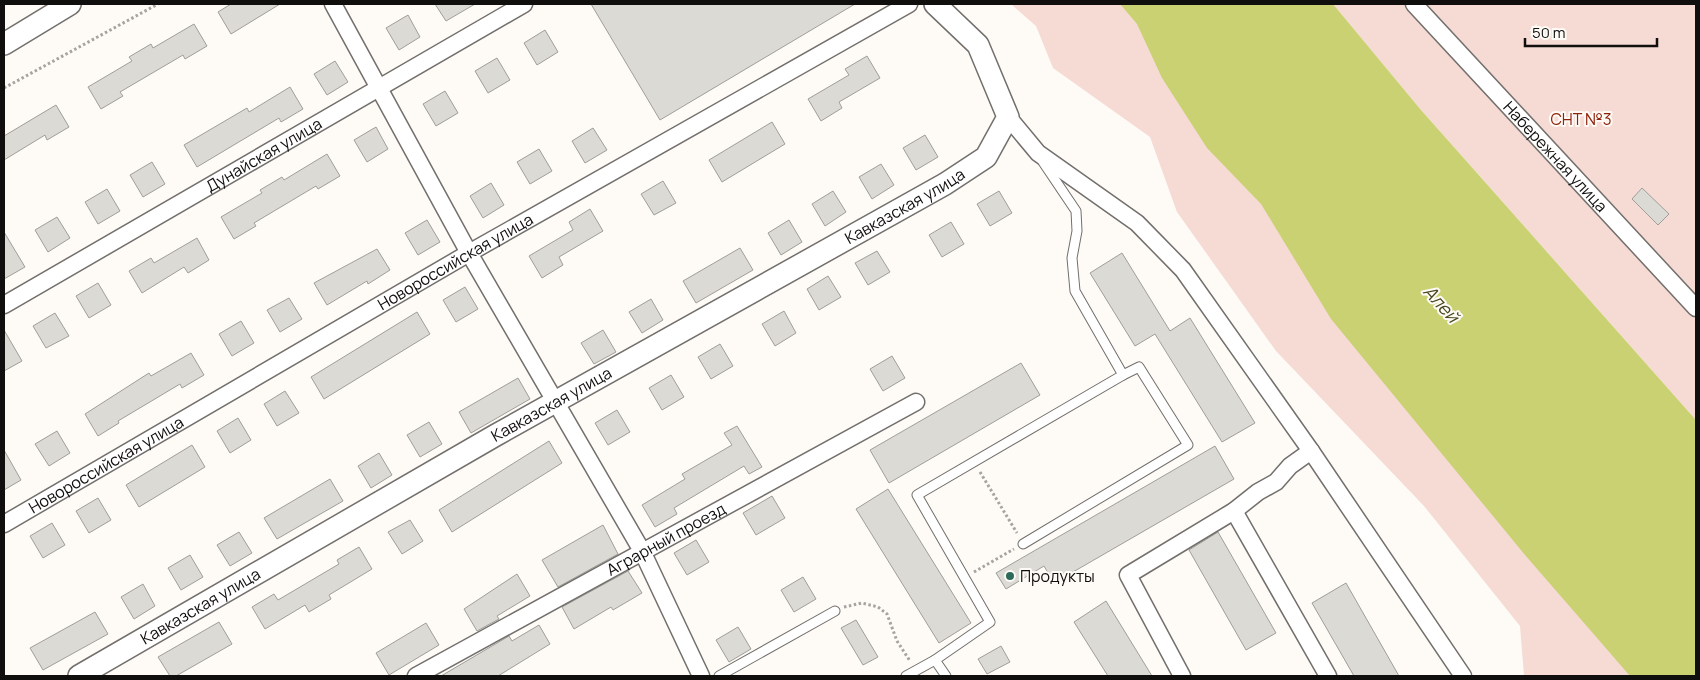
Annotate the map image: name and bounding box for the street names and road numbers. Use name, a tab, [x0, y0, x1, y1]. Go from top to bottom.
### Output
street label: Набережная улица	[1498, 96, 1612, 217]
street label: Дунайская улица	[202, 112, 326, 197]
street label: Кавказская улица	[841, 163, 969, 249]
street label: Новороссийская улица	[373, 208, 537, 315]
street label: Кавказская улица	[487, 362, 616, 447]
street label: Новороссийская улица	[24, 411, 188, 518]
street label: Аграрный проезд	[602, 497, 730, 581]
street label: Кавказская улица	[136, 563, 264, 649]

